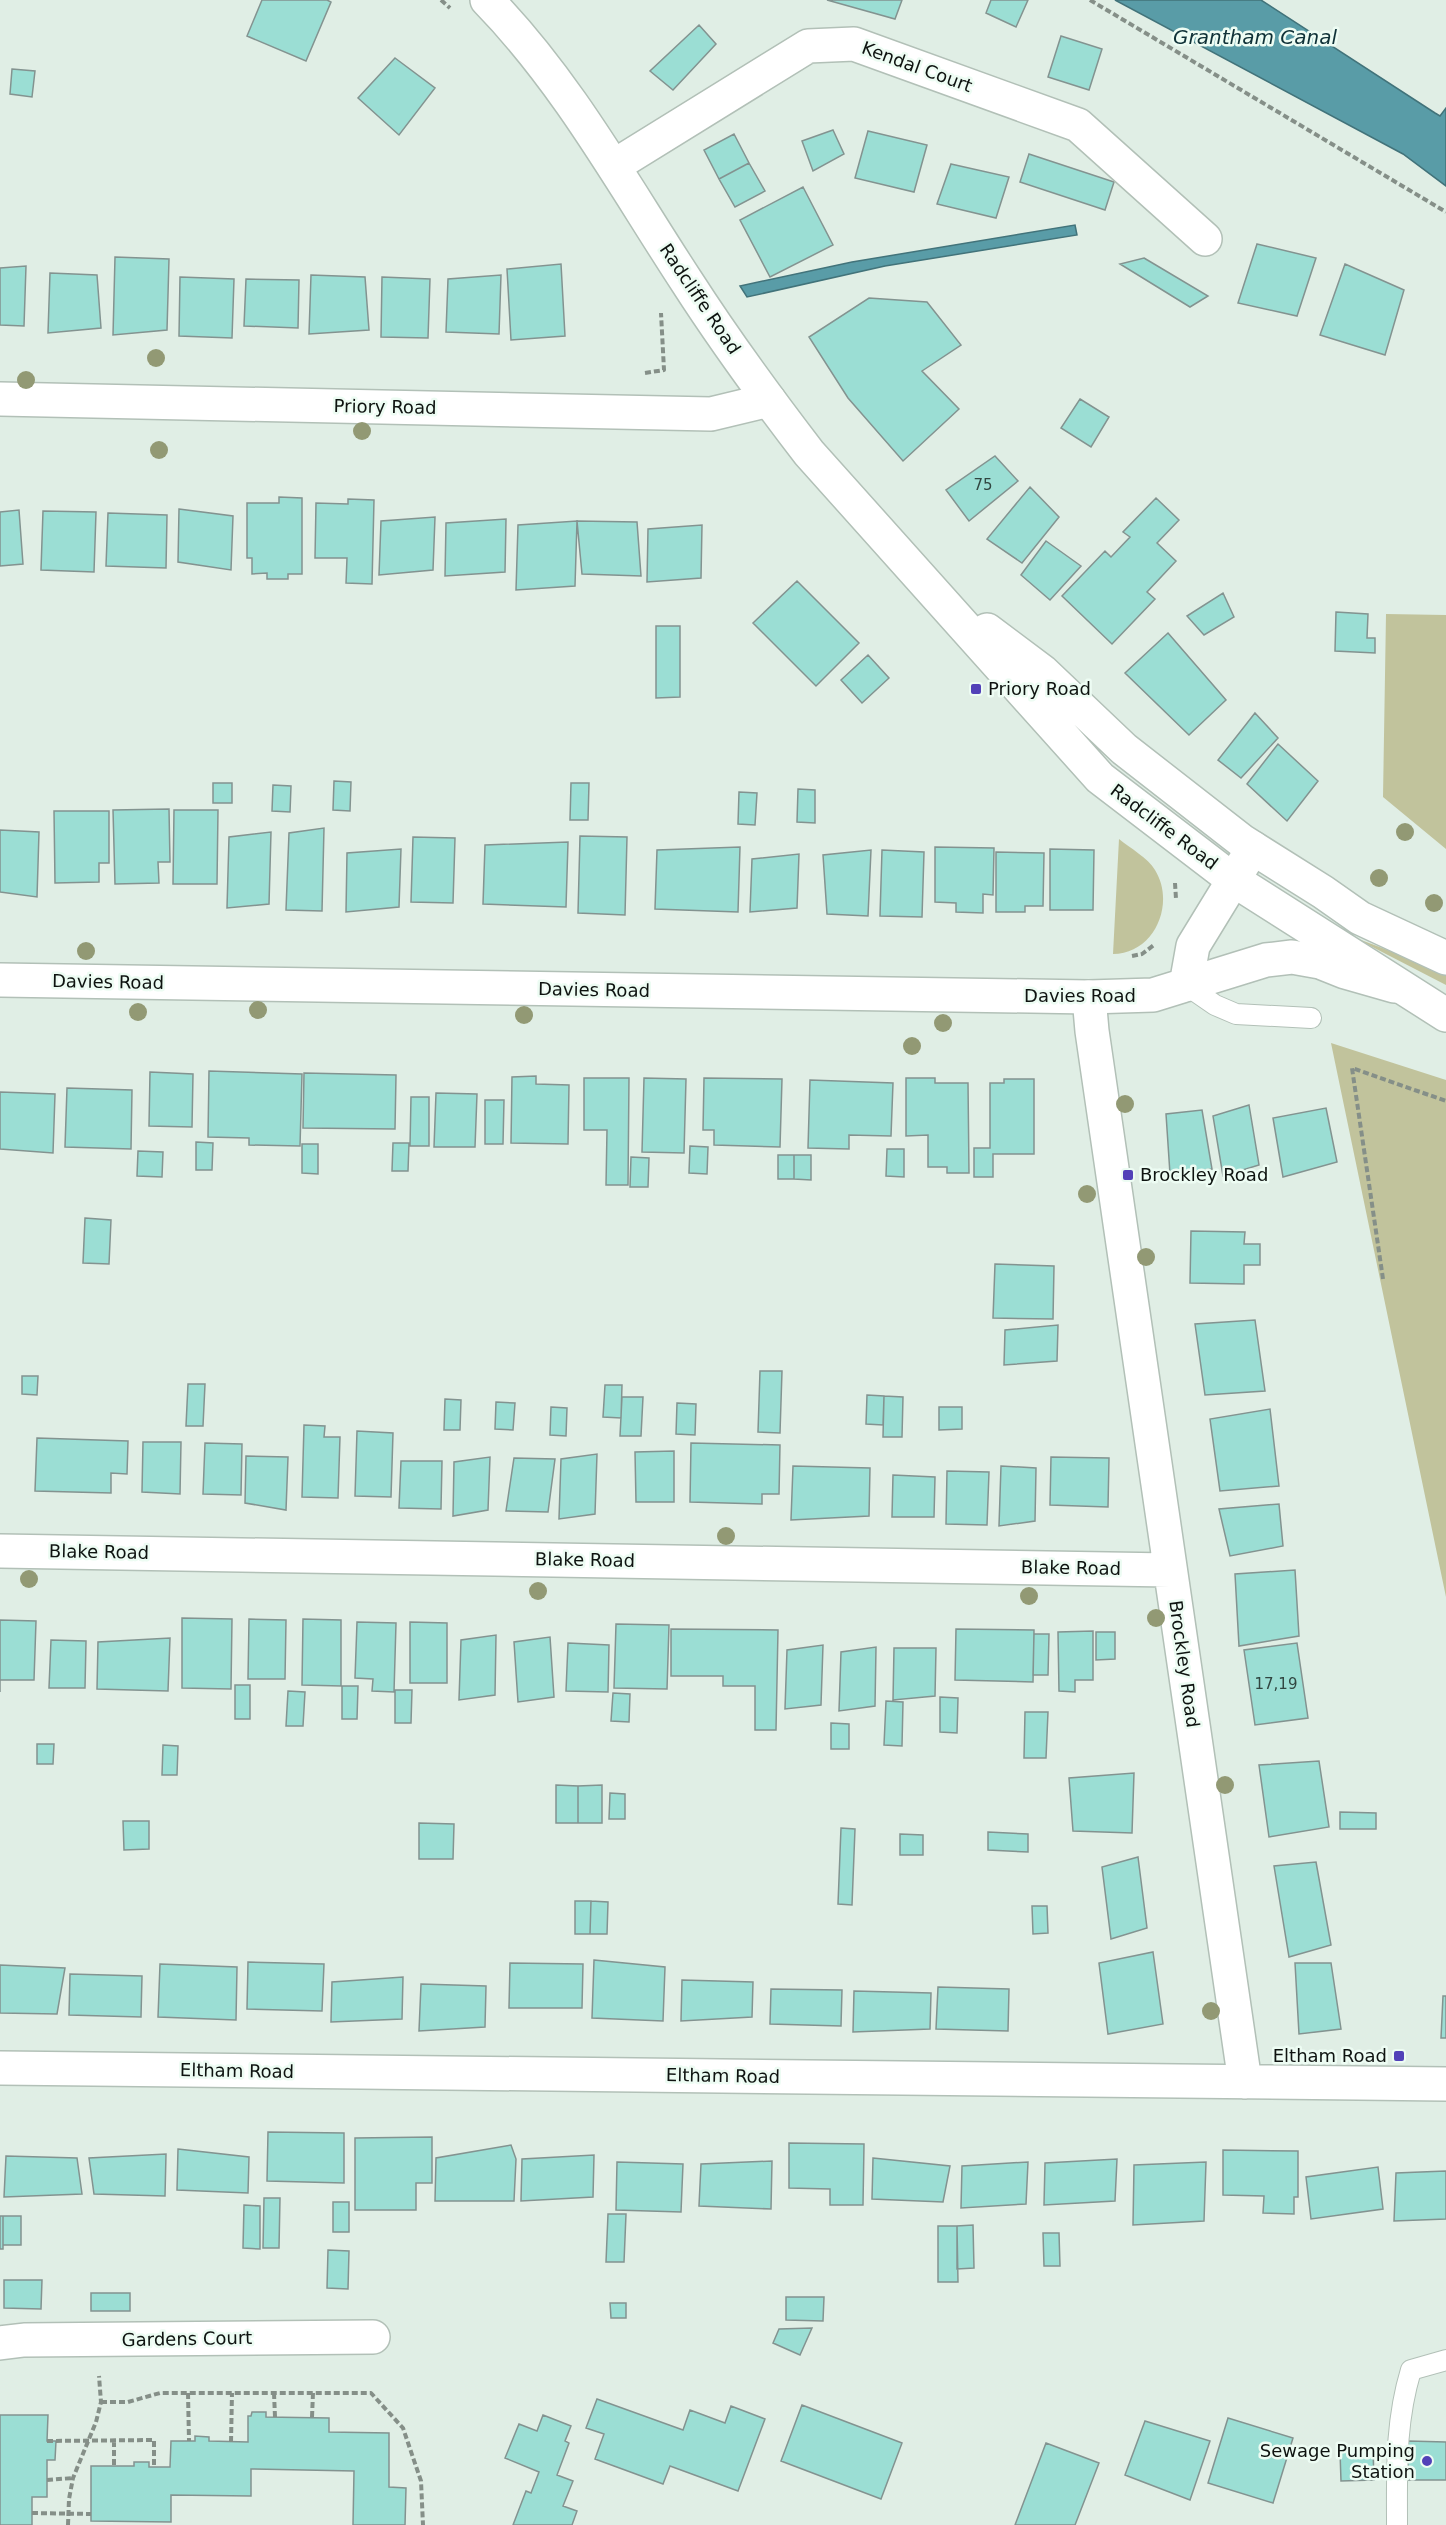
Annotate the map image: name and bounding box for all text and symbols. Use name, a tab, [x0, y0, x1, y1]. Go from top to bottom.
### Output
water label: Grantham Canal	[1173, 25, 1337, 49]
street label: Kendal Court	[859, 37, 975, 96]
street label: Radcliffe Road	[656, 239, 745, 358]
street label: Priory Road	[333, 395, 437, 418]
house number: 75	[973, 476, 993, 494]
place label: Priory Road	[988, 678, 1091, 699]
marker: Priory Road	[969, 682, 983, 696]
street label: Radcliffe Road	[1107, 779, 1222, 874]
street label: Davies Road	[52, 970, 164, 993]
street label: Davies Road	[538, 978, 650, 1001]
street label: Davies Road	[1024, 985, 1136, 1006]
place label: Brockley Road	[1140, 1164, 1268, 1185]
marker: Brockley Road	[1121, 1168, 1135, 1182]
street label: Blake Road	[49, 1540, 149, 1563]
street label: Blake Road	[535, 1548, 635, 1571]
street label: Blake Road	[1021, 1556, 1121, 1579]
street label: Brockley Road	[1165, 1599, 1204, 1729]
house number: 17,19	[1255, 1675, 1297, 1693]
place label: Eltham Road	[1273, 2045, 1387, 2066]
marker: Eltham Road	[1392, 2049, 1406, 2063]
street label: Eltham Road	[180, 2059, 294, 2082]
street label: Eltham Road	[666, 2064, 780, 2087]
street label: Gardens Court	[122, 2327, 252, 2350]
place label: Sewage Pumping Station	[1260, 2440, 1415, 2482]
marker: Sewage Pumping Station	[1420, 2454, 1434, 2468]

